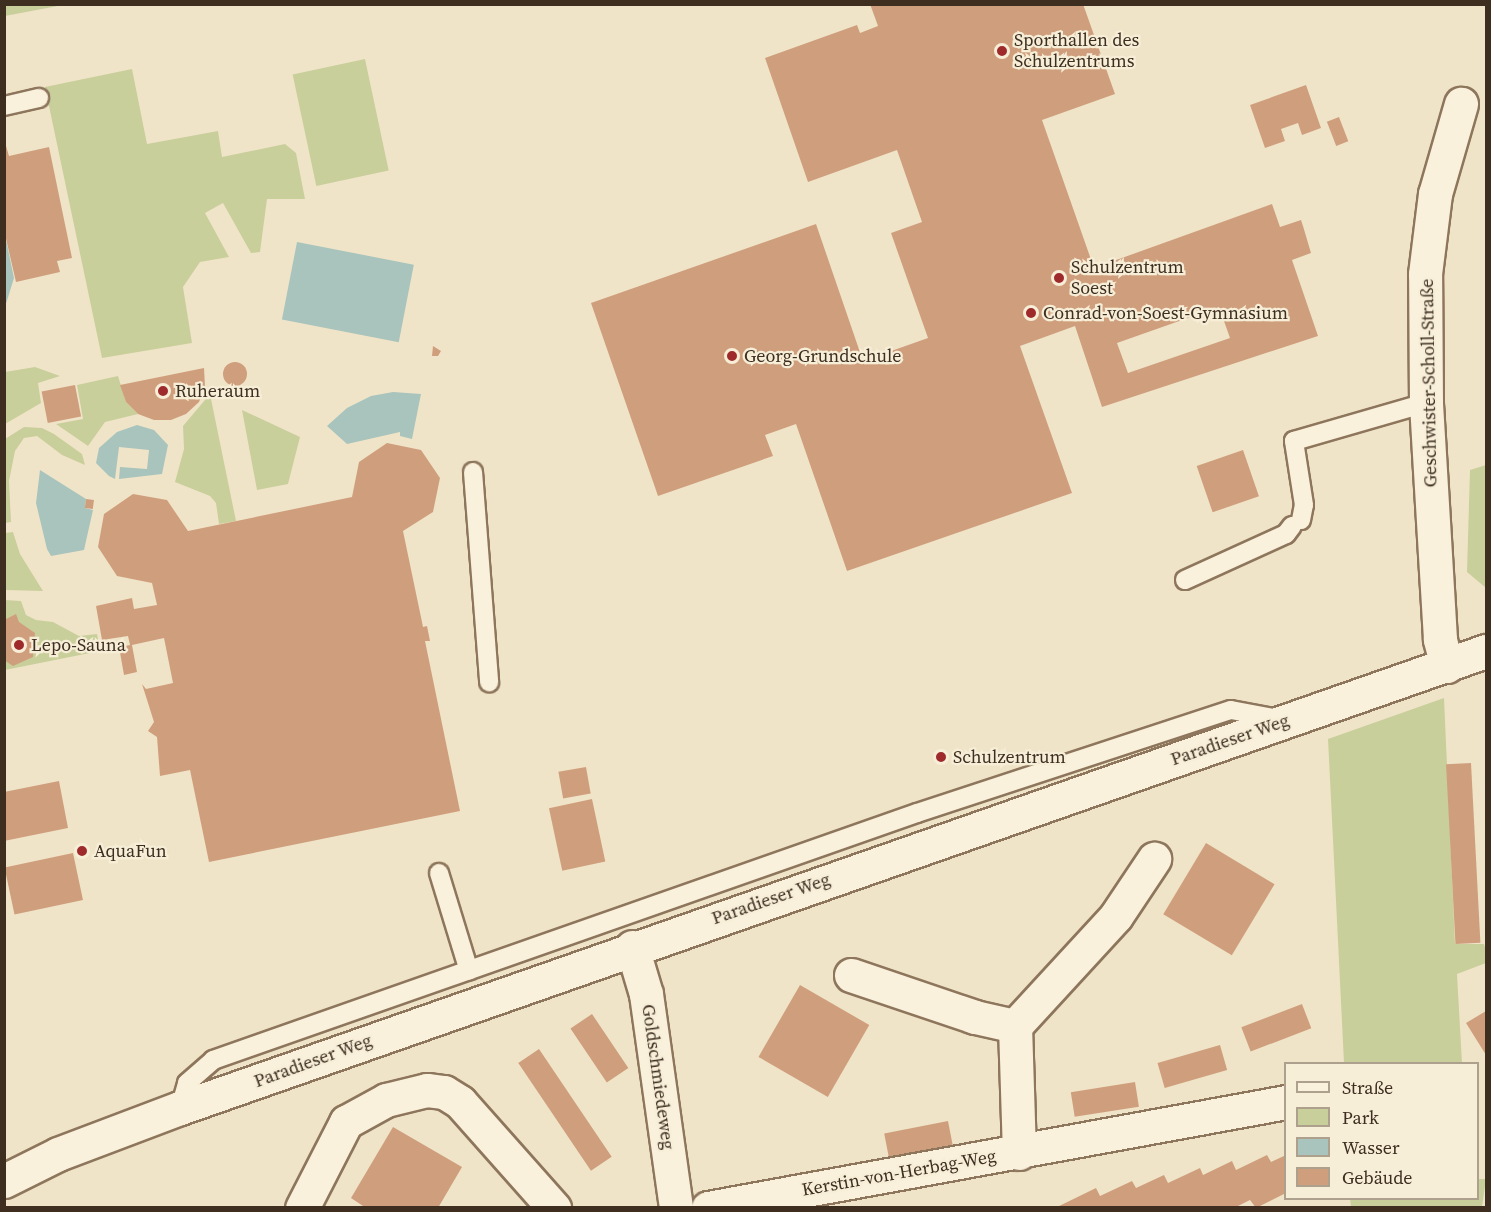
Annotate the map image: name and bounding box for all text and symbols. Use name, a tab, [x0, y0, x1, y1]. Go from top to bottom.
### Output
place label: Sporthallen des Schulzentrums	[1014, 30, 1139, 72]
marker: Sporthallen des Schulzentrums	[995, 44, 1009, 58]
place label: Schulzentrum Soest	[1071, 257, 1184, 300]
marker: Schulzentrum Soest	[1052, 271, 1066, 285]
street label: Geschwister-Scholl-Straße	[1416, 278, 1442, 488]
place label: Conrad-von-Soest-Gymnasium	[1043, 302, 1288, 324]
marker: Conrad-von-Soest-Gymnasium	[1024, 306, 1038, 320]
place label: Georg-Grundschule	[744, 345, 902, 367]
marker: Georg-Grundschule	[725, 349, 739, 363]
place label: Ruheraum	[175, 380, 260, 402]
marker: Ruheraum	[156, 384, 170, 398]
place label: Lepo-Sauna	[31, 634, 126, 656]
marker: Lepo-Sauna	[12, 638, 26, 652]
street label: Paradieser Weg	[1168, 710, 1292, 770]
place label: Schulzentrum	[953, 746, 1066, 768]
marker: Schulzentrum	[934, 750, 948, 764]
place label: AquaFun	[94, 840, 167, 862]
marker: AquaFun	[75, 844, 89, 858]
street label: Paradieser Weg	[709, 869, 833, 929]
street label: Goldschmiedeweg	[637, 1003, 679, 1151]
street label: Paradieser Weg	[251, 1030, 375, 1092]
legend	[1284, 1062, 1479, 1200]
text: Straße	[1342, 1075, 1393, 1100]
text: Park	[1342, 1105, 1379, 1130]
text: Wasser	[1342, 1135, 1400, 1160]
street label: Kerstin-von-Herbag-Weg	[800, 1145, 998, 1201]
text: Gebäude	[1342, 1165, 1413, 1190]

